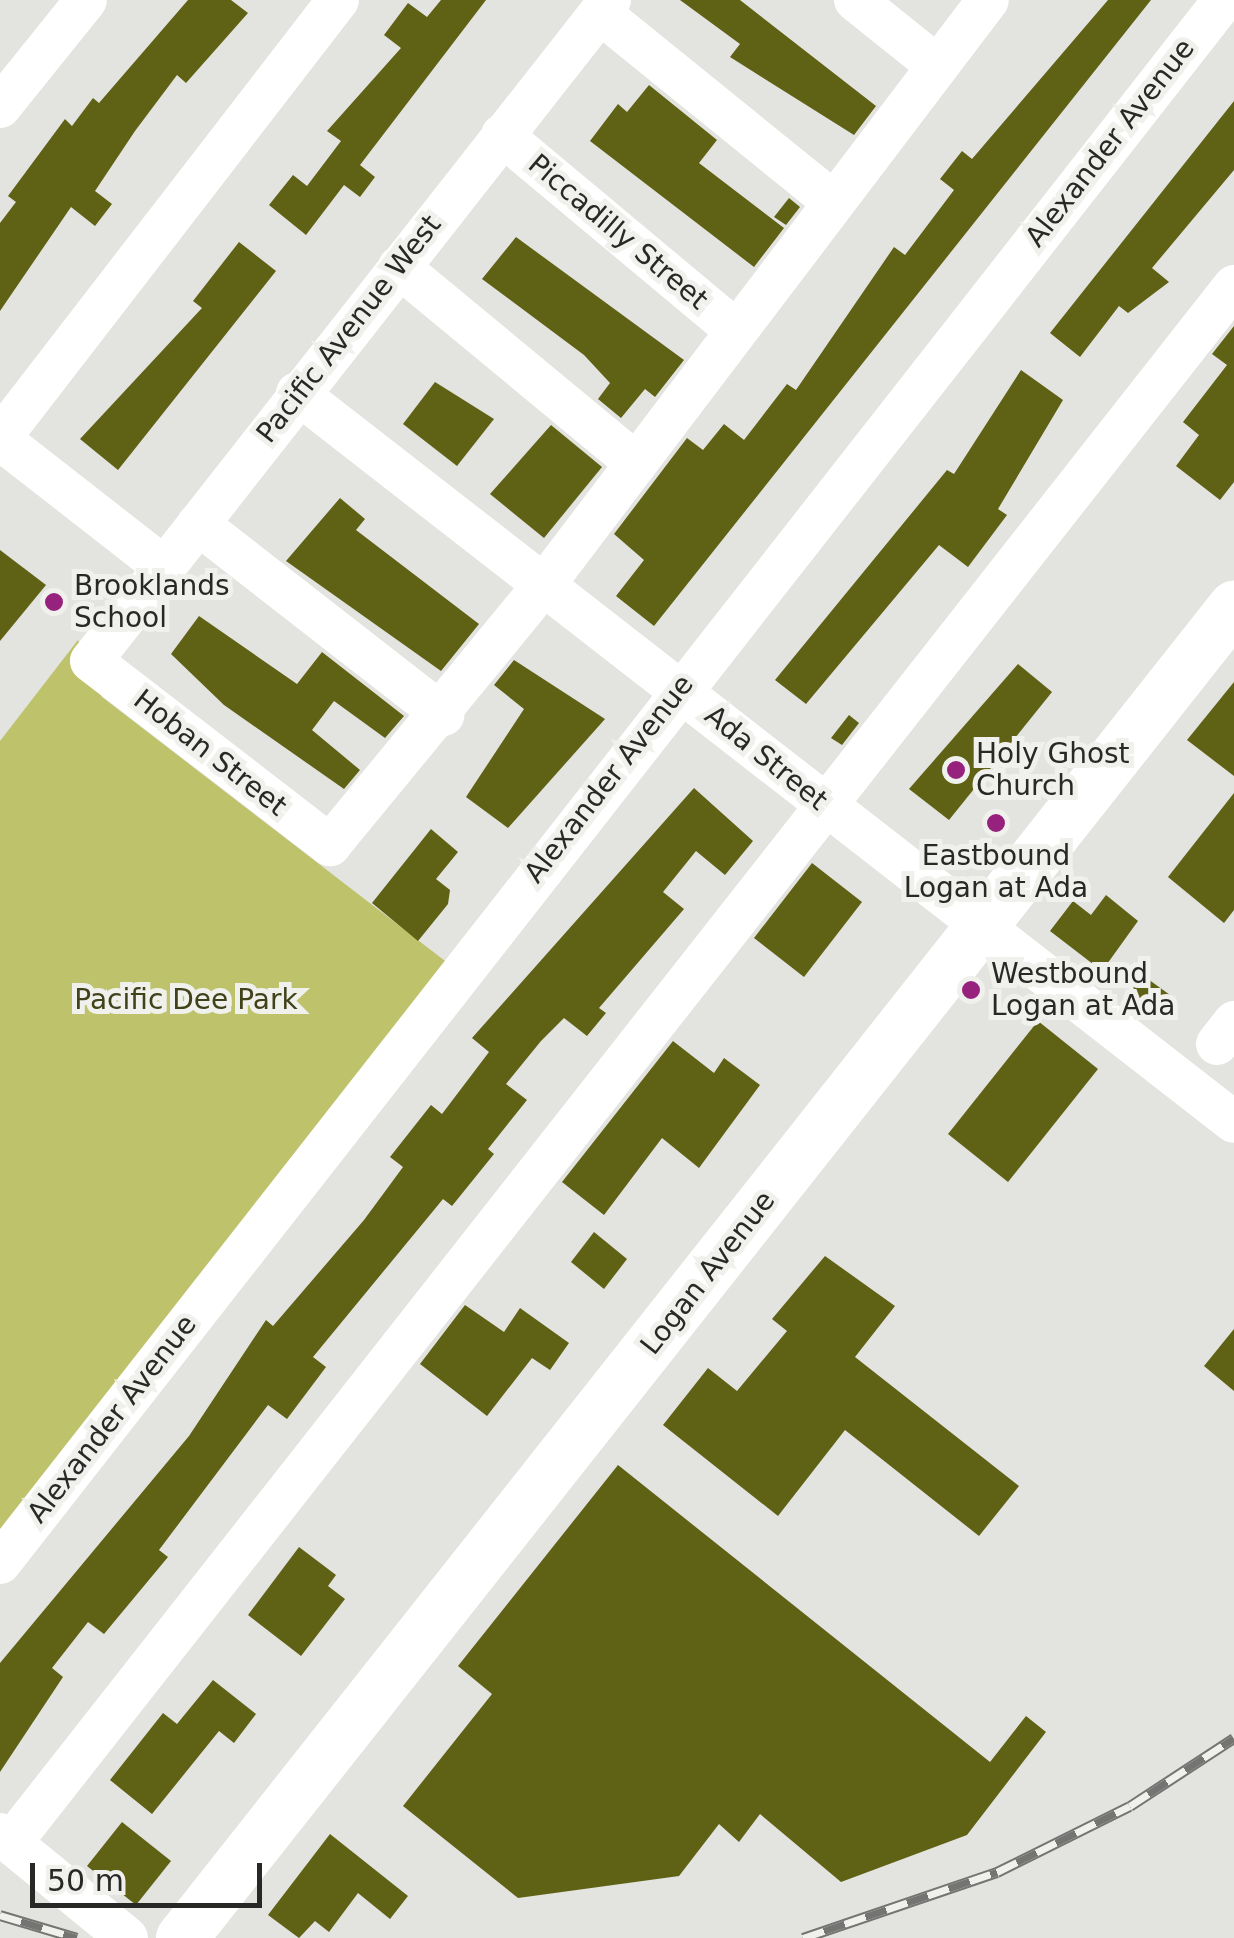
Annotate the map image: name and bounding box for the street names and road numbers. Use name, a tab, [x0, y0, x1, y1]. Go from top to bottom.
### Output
street label: Alexander Avenue	[1018, 32, 1202, 254]
street label: Piccadilly Street	[522, 147, 714, 317]
street label: Pacific Avenue West	[250, 208, 448, 450]
street label: Alexander Avenue	[517, 668, 701, 890]
street label: Hoban Street	[127, 683, 293, 823]
street label: Ada Street	[698, 699, 834, 817]
street label: Logan Avenue	[634, 1185, 782, 1361]
street label: Alexander Avenue	[20, 1308, 204, 1530]

